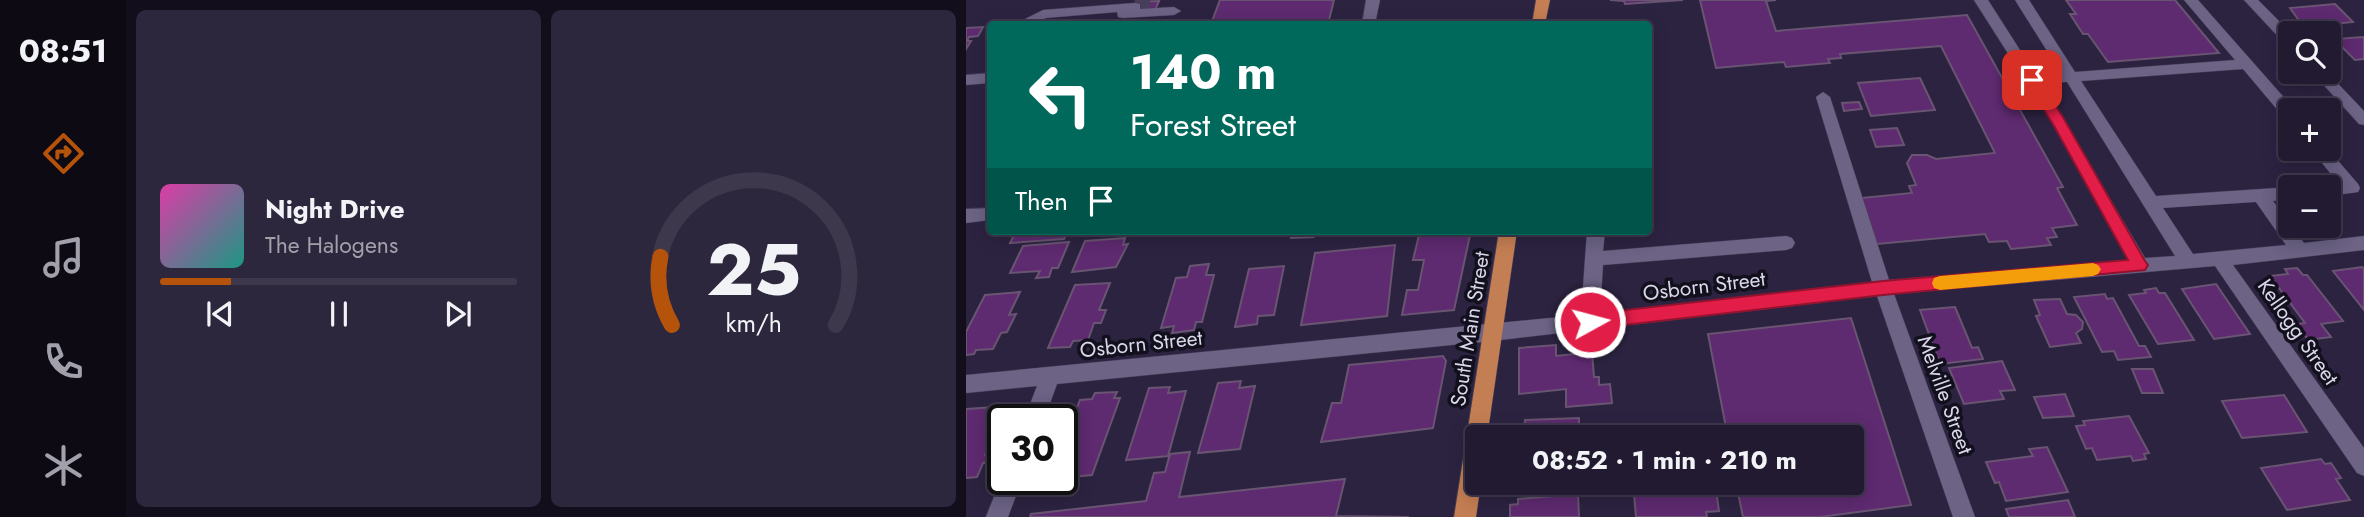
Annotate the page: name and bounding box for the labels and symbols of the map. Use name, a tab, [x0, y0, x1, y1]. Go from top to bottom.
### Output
pin	[2002, 50, 2062, 110]
street label: South Main Street	[1443, 249, 1497, 409]
street label: Osborn Street	[1641, 264, 1767, 308]
street label: Kellogg Street	[2250, 273, 2346, 391]
position arrow	[1553, 285, 1627, 359]
street label: Osborn Street	[1078, 323, 1204, 365]
street label: Melville Street	[1910, 331, 1980, 459]
speed limit sign: 30	[987, 404, 1078, 495]

